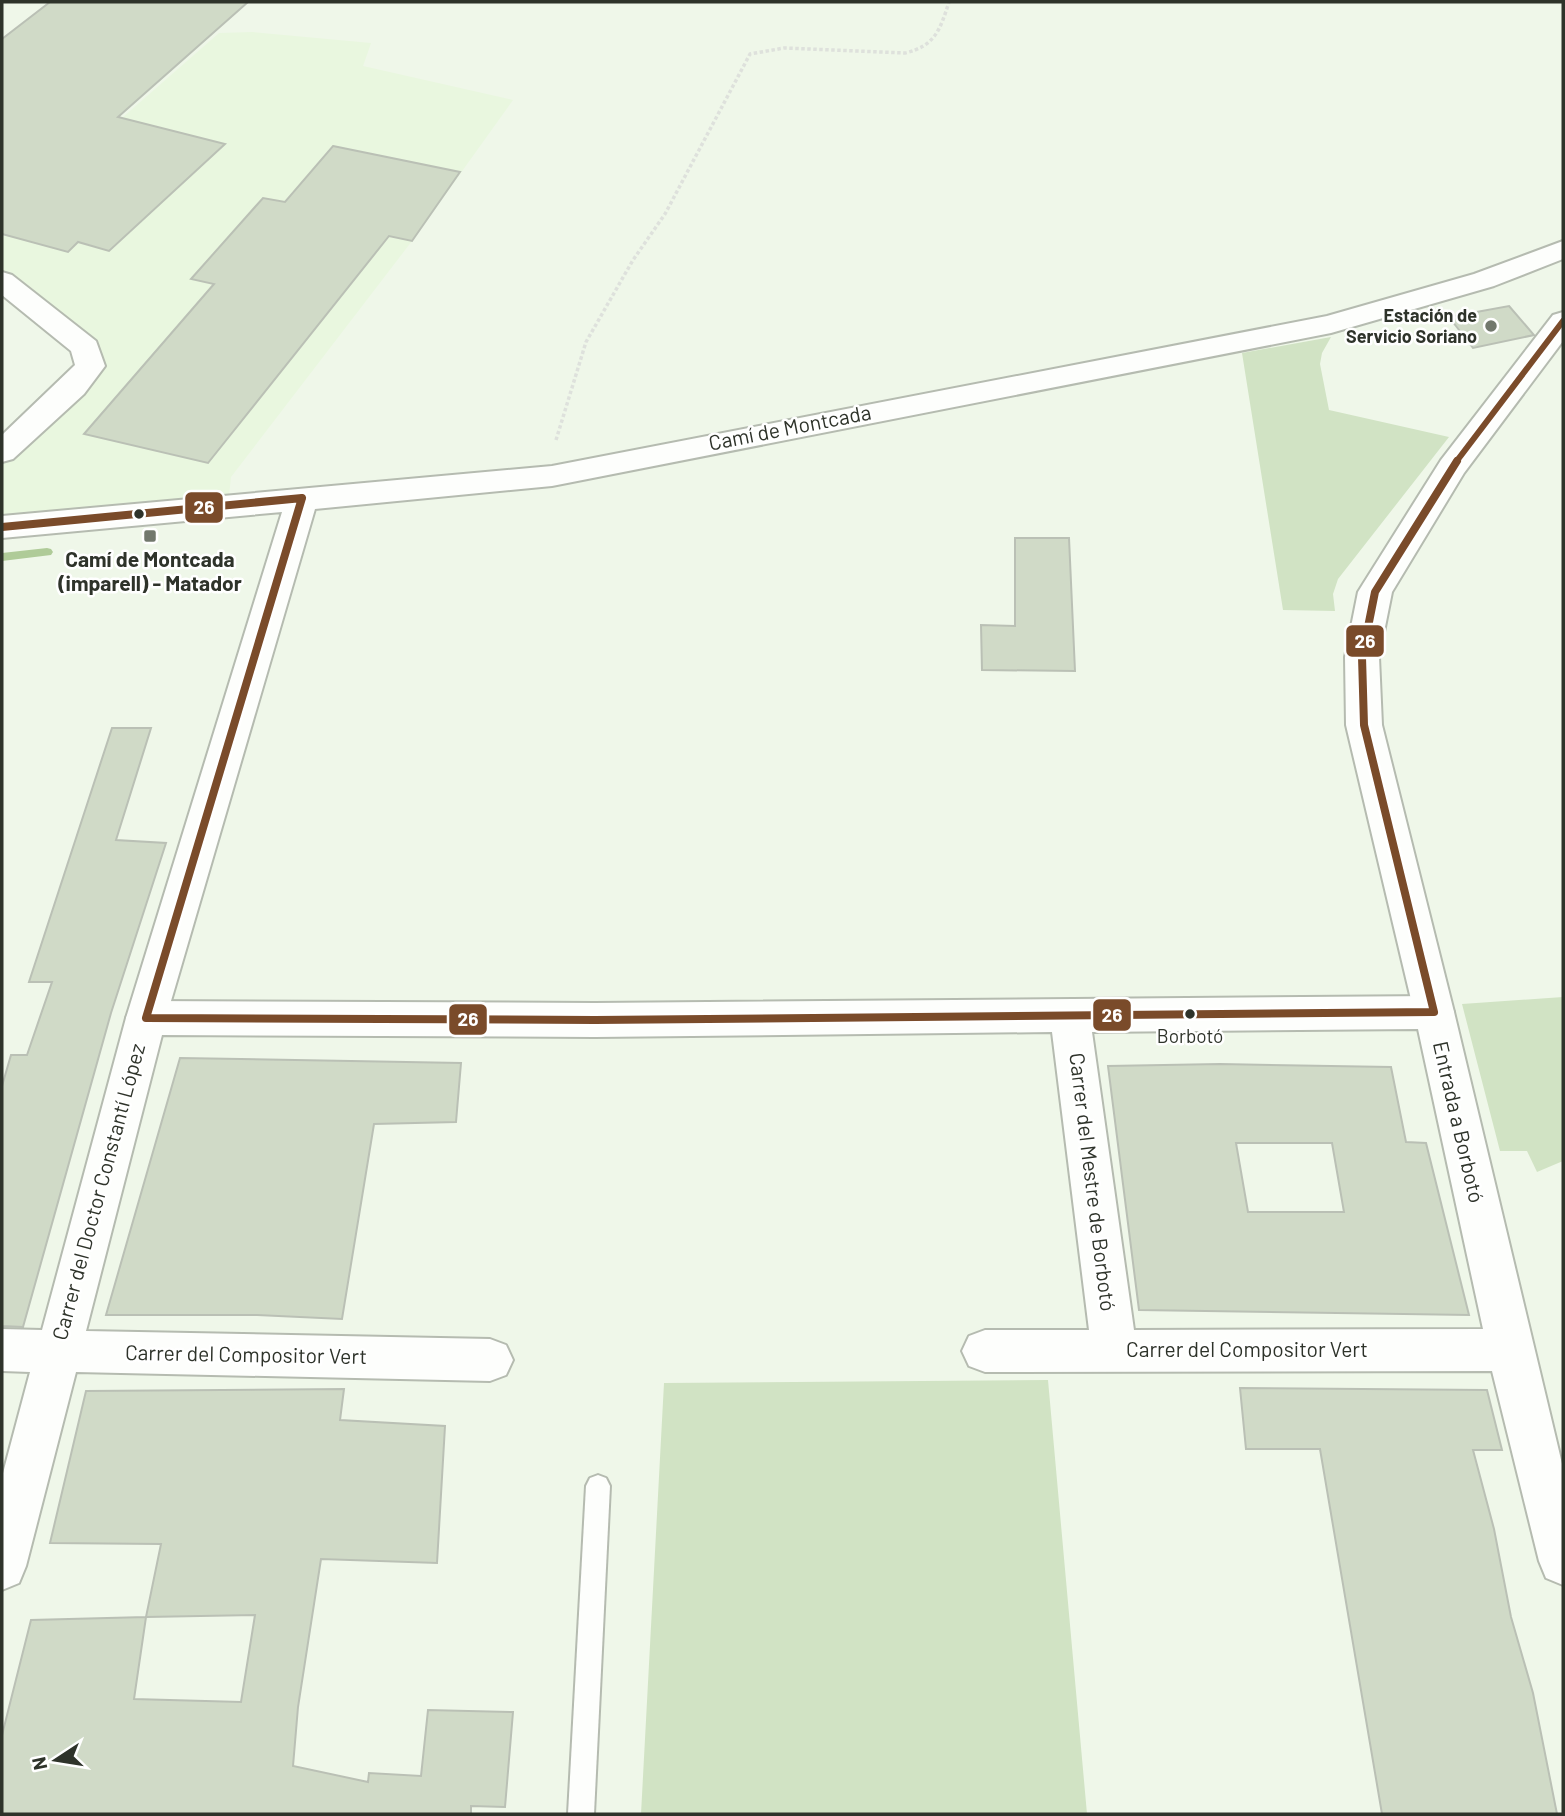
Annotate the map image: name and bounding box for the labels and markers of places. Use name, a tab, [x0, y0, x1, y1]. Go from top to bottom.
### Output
place label: Estación de Servicio Soriano	[1346, 304, 1477, 347]
marker: Estación de Servicio Soriano	[1483, 318, 1499, 334]
unlabelled marker	[132, 507, 146, 521]
marker: Camí de Montcada (imparell) - Matador	[142, 528, 158, 544]
place label: Camí de Montcada (imparell) - Matador	[57, 546, 242, 595]
marker: Borbotó	[1183, 1007, 1197, 1021]
place label: Borbotó	[1157, 1024, 1223, 1047]

